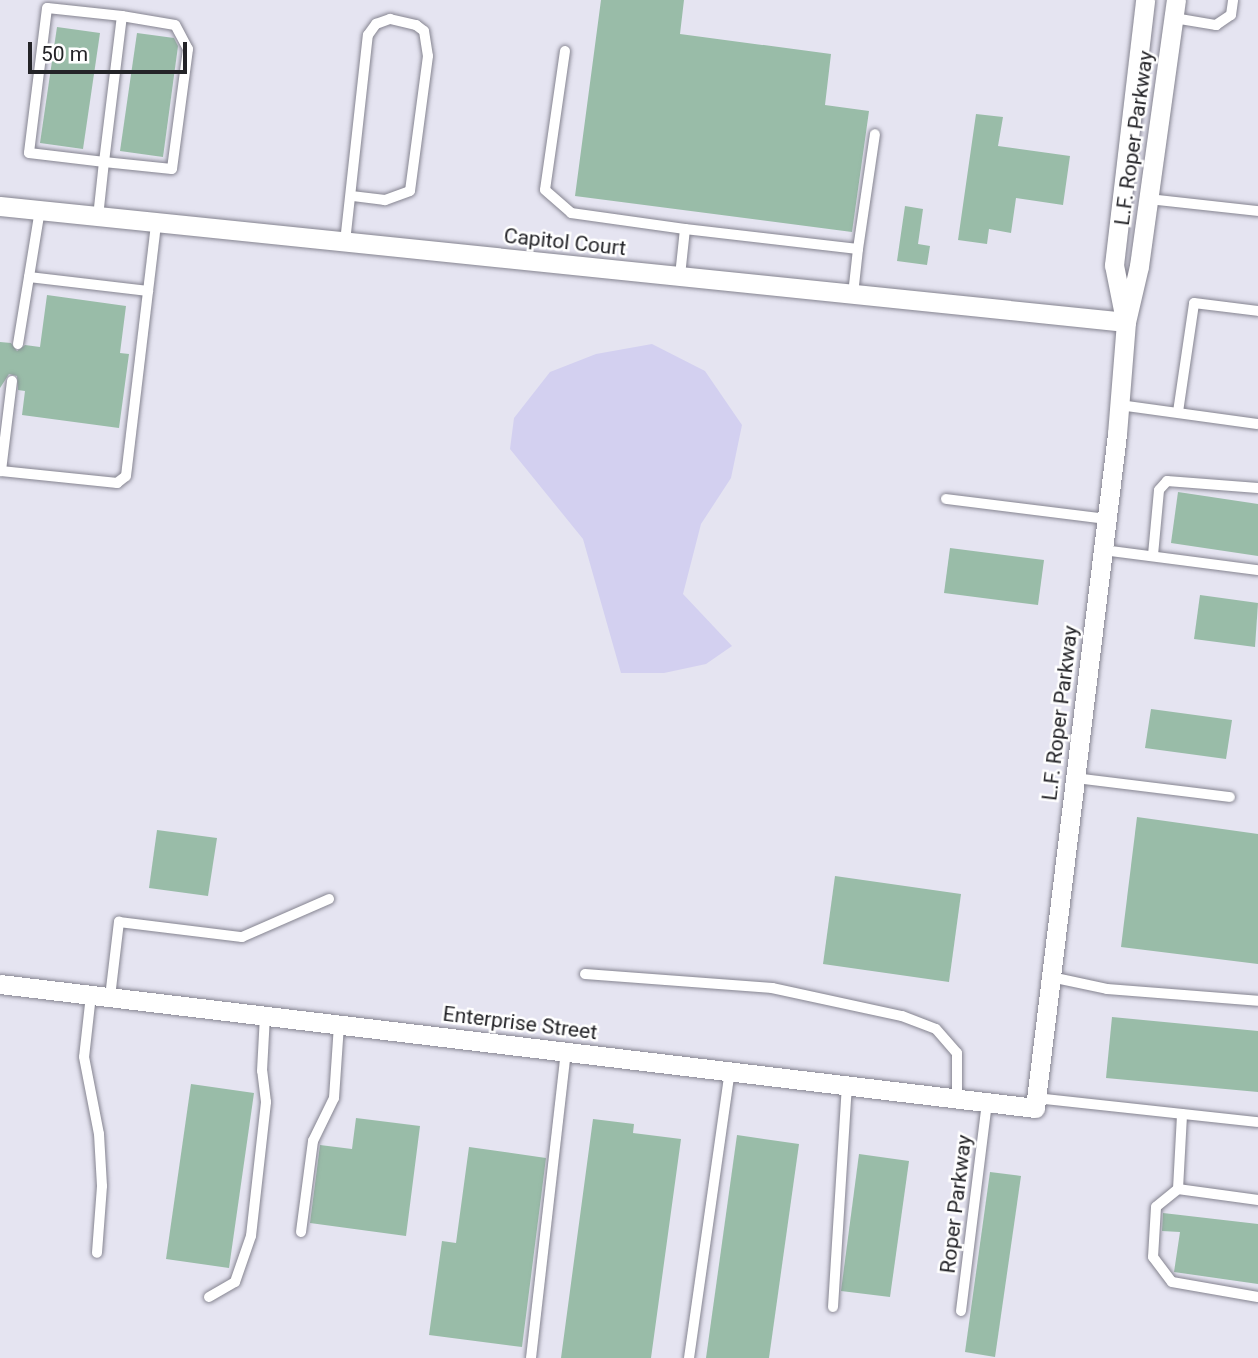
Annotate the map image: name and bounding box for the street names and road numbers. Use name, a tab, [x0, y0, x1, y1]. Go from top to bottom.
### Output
street label: L.F. Roper Parkway	[1109, 49, 1159, 227]
street label: Capitol Court	[503, 223, 627, 261]
street label: L.F. Roper Parkway	[1037, 624, 1083, 802]
street label: Enterprise Street	[441, 1001, 599, 1045]
street label: Roper Parkway	[935, 1133, 977, 1275]

